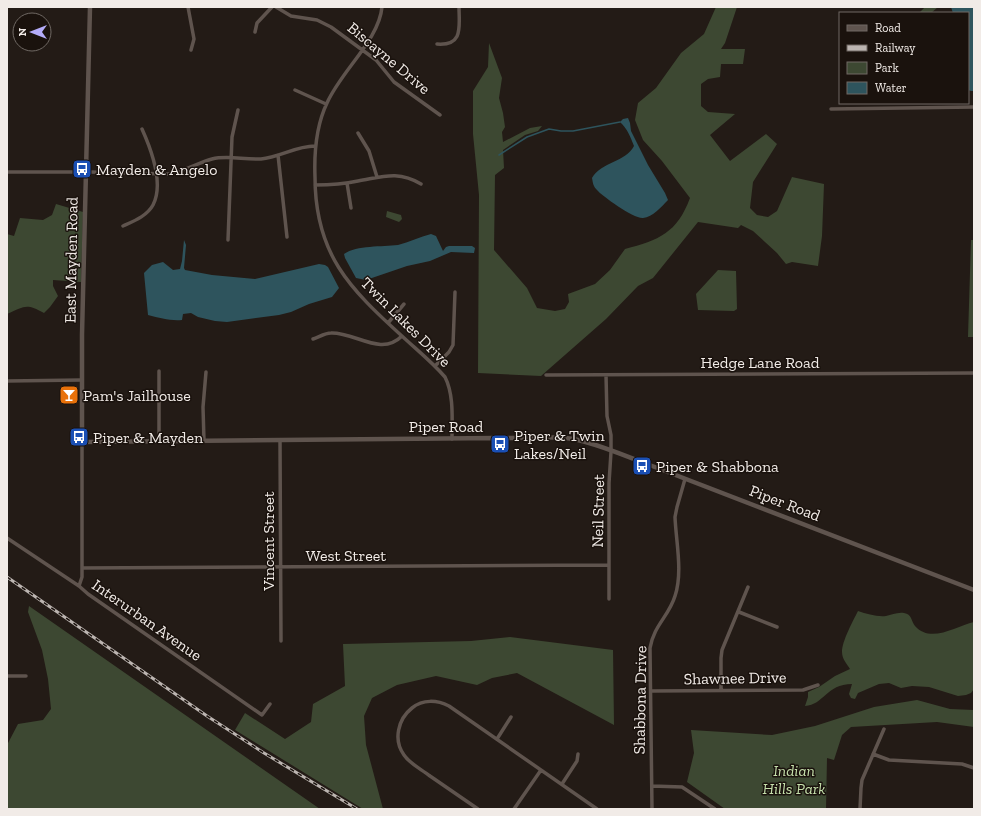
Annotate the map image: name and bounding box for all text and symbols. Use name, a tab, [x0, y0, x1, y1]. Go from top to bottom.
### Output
north arrow	[12, 12, 52, 52]
legend	[839, 12, 969, 104]
street label: Biscayne Drive	[344, 18, 434, 98]
text: Road	[875, 21, 901, 35]
text: N	[16, 27, 29, 36]
text: Railway	[875, 41, 916, 55]
text: Park	[875, 61, 900, 75]
text: Water	[875, 81, 907, 95]
bus stop icon: Mayden & Angelo	[71, 158, 93, 180]
place label: Mayden & Angelo	[96, 160, 218, 179]
street label: East Mayden Road	[60, 196, 82, 323]
street label: Twin Lakes Drive	[357, 273, 455, 371]
street label: Hedge Lane Road	[700, 353, 820, 372]
bar icon: Pam's Jailhouse	[58, 384, 80, 406]
place label: Pam's Jailhouse	[83, 386, 191, 405]
street label: Piper Road	[409, 417, 483, 436]
bus stop icon: Piper & Mayden	[68, 426, 90, 448]
place label: Piper & Twin Lakes/Neil	[514, 426, 605, 463]
place label: Piper & Mayden	[93, 428, 204, 447]
bus stop icon: Piper & Twin Lakes/Neil	[489, 433, 511, 455]
bus stop icon: Piper & Shabbona	[631, 455, 653, 477]
place label: Piper & Shabbona	[656, 457, 779, 476]
street label: Neil Street	[588, 474, 608, 548]
street label: Piper Road	[747, 481, 823, 525]
street label: Vincent Street	[259, 491, 278, 592]
street label: West Street	[306, 546, 386, 565]
street label: Interurban Avenue	[89, 575, 205, 665]
street label: Shabbona Drive	[630, 645, 650, 755]
street label: Shawnee Drive	[683, 668, 787, 688]
park label: Indian Hills Park	[763, 761, 825, 798]

